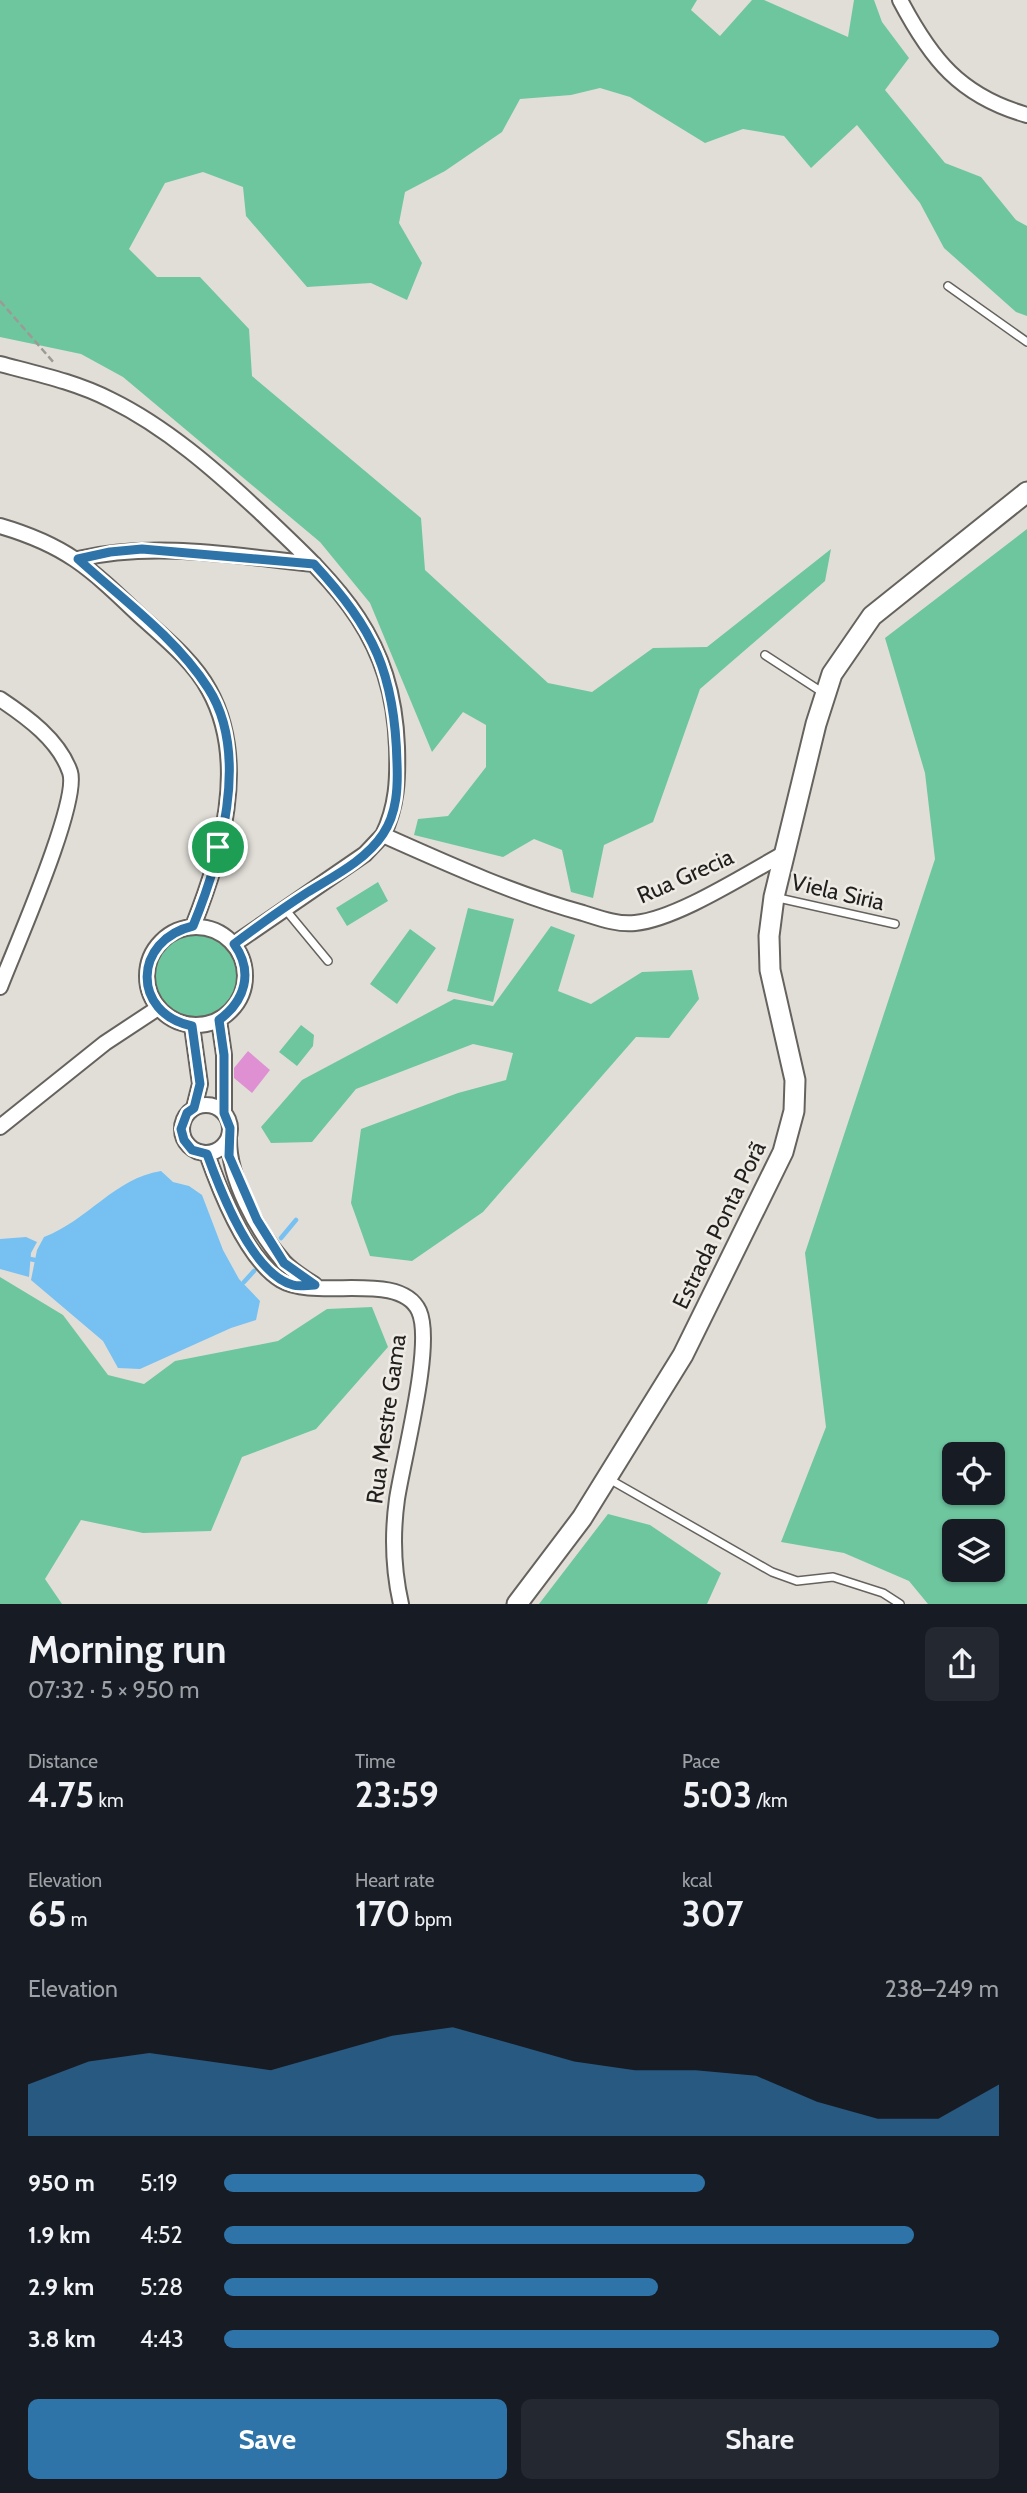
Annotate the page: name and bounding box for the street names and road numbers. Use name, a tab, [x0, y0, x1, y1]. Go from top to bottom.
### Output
street label: Rua Grecia	[633, 842, 737, 910]
street label: Viela Siria	[789, 868, 887, 916]
street label: Estrada Ponta Porã	[666, 1137, 772, 1313]
street label: Rua Mestre Gama	[360, 1332, 412, 1506]

